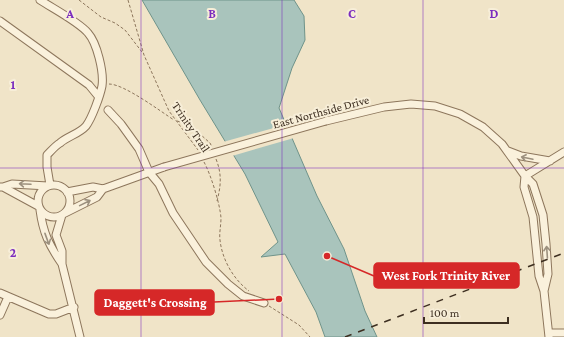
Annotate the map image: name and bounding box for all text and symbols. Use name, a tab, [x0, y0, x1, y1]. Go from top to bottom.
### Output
text: A	[65, 6, 74, 21]
text: B	[208, 6, 216, 21]
text: C	[348, 6, 356, 21]
text: D	[490, 6, 499, 21]
text: 1	[11, 77, 16, 92]
street label: East Northside Drive	[271, 92, 371, 132]
street label: Trinity Trail	[169, 99, 213, 155]
one-way arrow	[521, 153, 534, 161]
one-way arrow	[19, 181, 32, 188]
one-way arrow	[79, 199, 91, 206]
one-way arrow	[44, 232, 52, 244]
text: 2	[10, 245, 17, 260]
one-way arrow	[543, 246, 550, 259]
callout: West Fork Trinity River	[374, 263, 519, 288]
text: West Fork Trinity River	[381, 268, 511, 283]
callout: Daggett's Crossing	[95, 290, 214, 315]
text: Daggett's Crossing	[103, 295, 207, 310]
scale bar	[424, 299, 508, 325]
text: 100 m	[430, 306, 460, 320]

